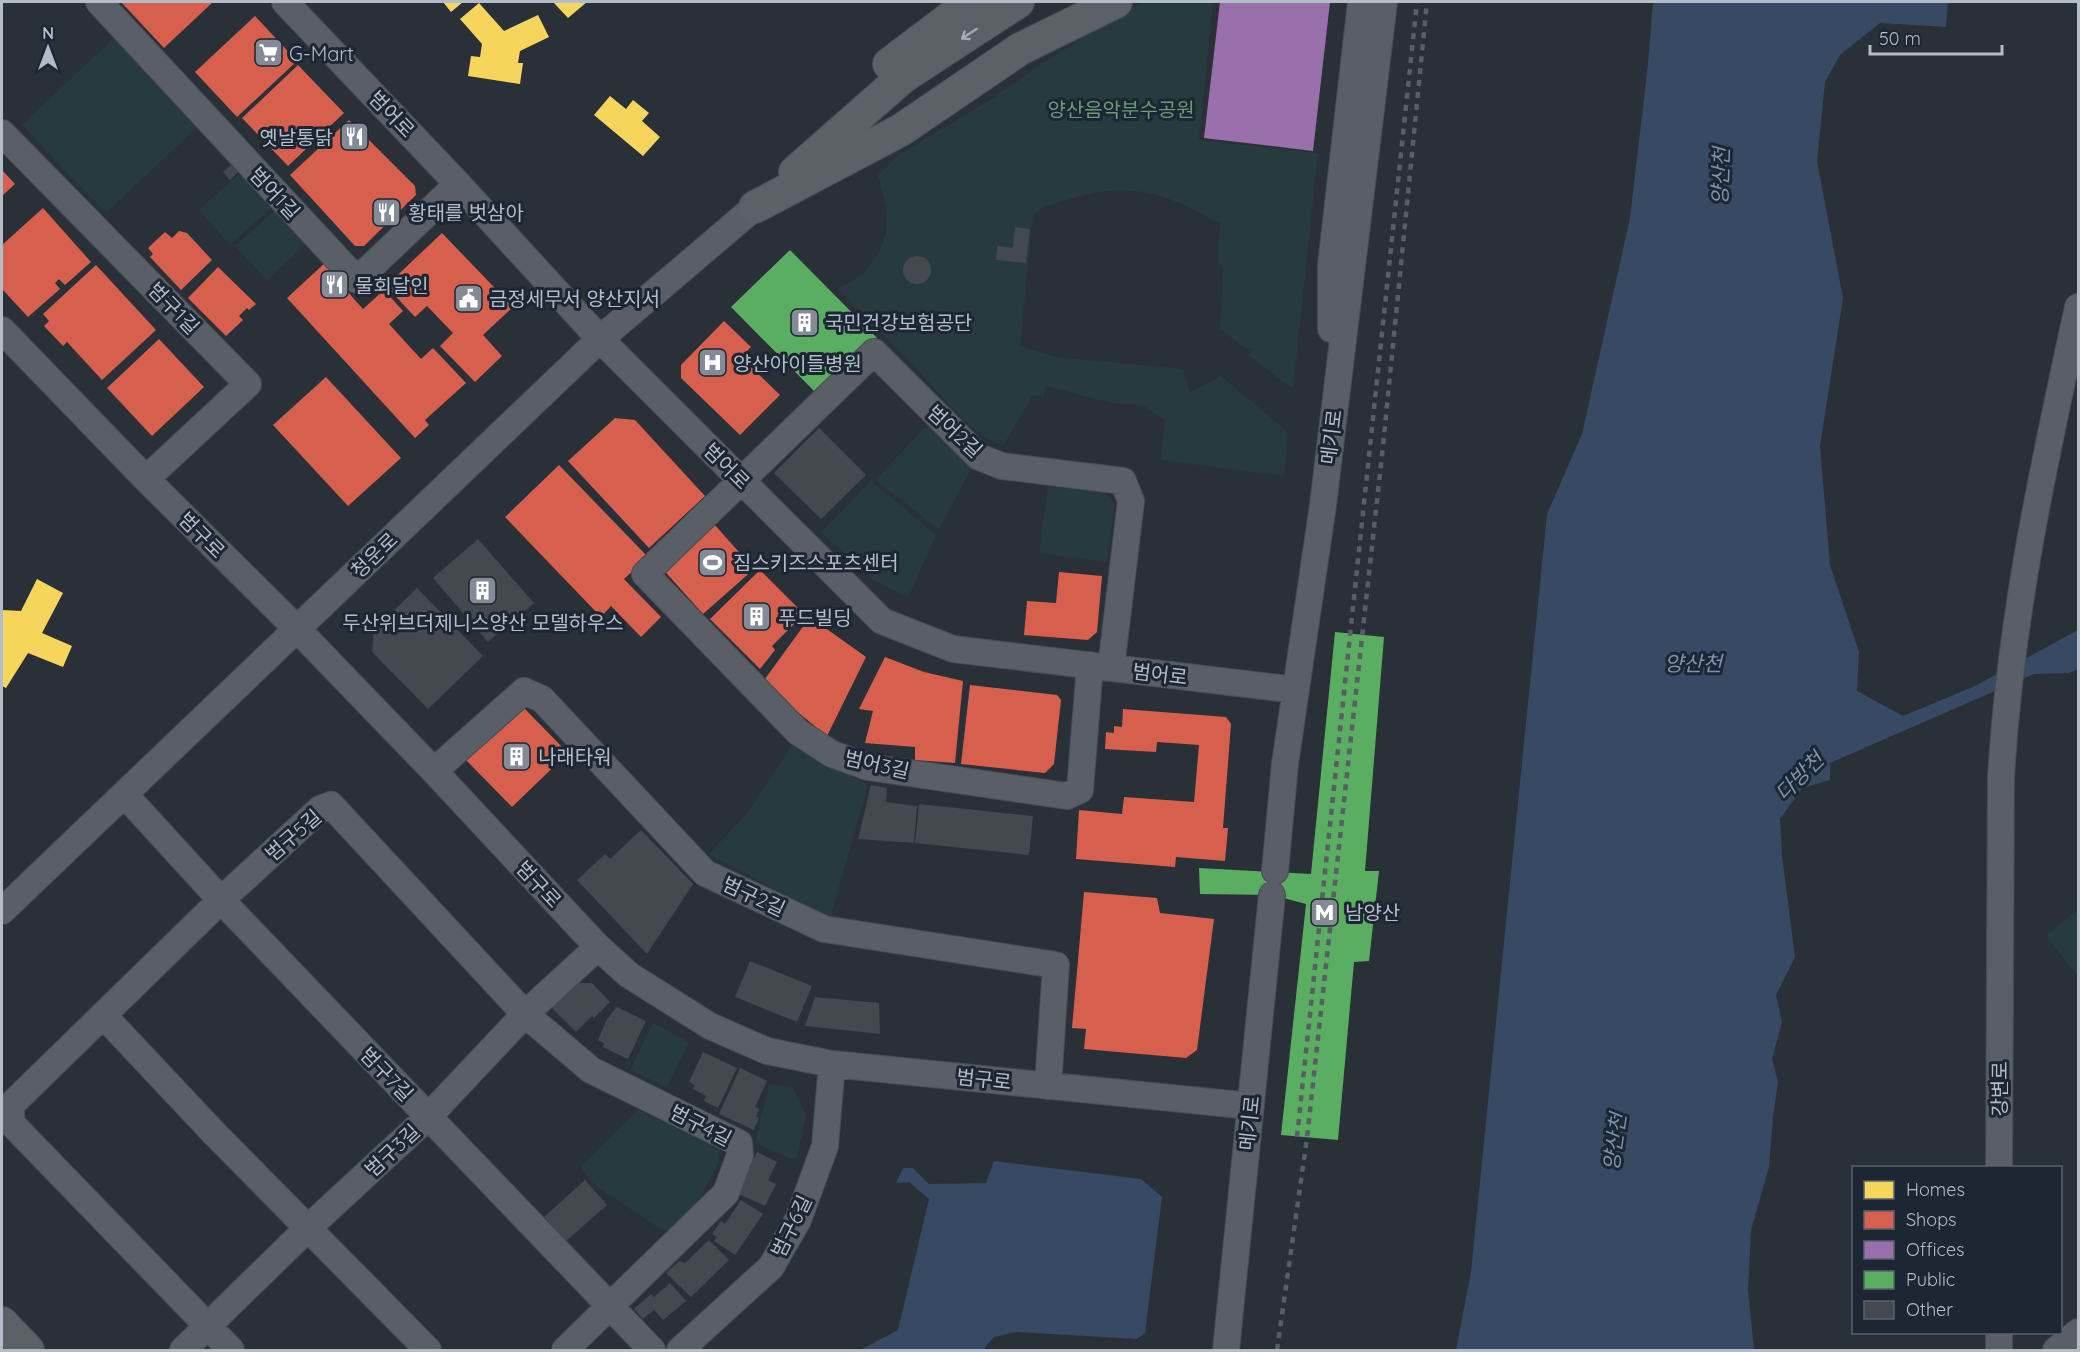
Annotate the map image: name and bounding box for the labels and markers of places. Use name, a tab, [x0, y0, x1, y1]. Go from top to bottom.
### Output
supermarket icon: G-Mart	[252, 37, 284, 69]
place label: G-Mart	[289, 41, 354, 66]
restaurant icon: 옛날통닭	[338, 121, 370, 153]
place label: 옛날통닭	[259, 125, 333, 150]
restaurant icon: 황태를 벗삼아	[371, 196, 403, 228]
place label: 황태를 벗삼아	[408, 200, 524, 225]
restaurant icon: 물회달인	[318, 269, 350, 301]
place label: 물회달인	[355, 273, 429, 298]
public building icon: 금정세무서 양산지서	[452, 282, 484, 314]
place label: 금정세무서 양산지서	[489, 286, 660, 311]
building icon: 국민건강보험공단	[788, 306, 820, 338]
place label: 국민건강보험공단	[825, 310, 972, 335]
hospital icon: 양산아이들병원	[696, 347, 728, 379]
place label: 양산아이들병원	[733, 351, 862, 376]
sports icon: 짐스키즈스포츠센터	[696, 546, 728, 578]
place label: 짐스키즈스포츠센터	[733, 550, 899, 575]
building icon: 두산위브더제니스양산 모델하우스	[467, 575, 499, 607]
building icon: 푸드빌딩	[741, 601, 773, 633]
place label: 푸드빌딩	[778, 605, 852, 630]
place label: 두산위브더제니스양산 모델하우스	[342, 610, 624, 635]
building icon: 나래타워	[501, 740, 533, 772]
place label: 나래타워	[538, 744, 612, 769]
metro station icon: 남양산	[1308, 896, 1340, 928]
place label: 남양산	[1345, 900, 1400, 925]

